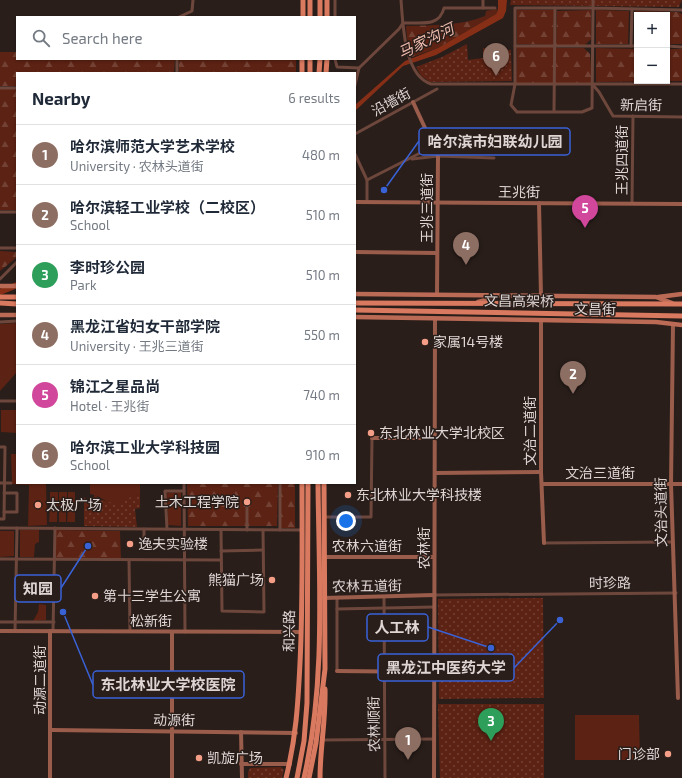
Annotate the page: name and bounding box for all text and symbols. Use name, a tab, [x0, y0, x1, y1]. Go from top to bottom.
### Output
map controls	[634, 12, 670, 84]
button: +	[634, 12, 670, 48]
search box	[16, 16, 356, 60]
water label: 马家沟河	[395, 18, 459, 61]
icon: search	[30, 27, 52, 49]
text: Search here	[62, 29, 143, 47]
pin: 6	[483, 43, 509, 76]
button: −	[634, 48, 670, 84]
street label: 沿墙街	[368, 84, 413, 119]
text: Nearby	[32, 88, 90, 108]
text: 6 results	[288, 90, 340, 106]
street label: 新启街	[620, 96, 662, 113]
street label: 王兆四道街	[613, 125, 630, 195]
callout: 哈尔滨市妇联幼儿园	[419, 128, 570, 155]
text: 哈尔滨市妇联幼儿园	[427, 132, 563, 150]
text: 哈尔滨师范大学艺术学校	[70, 137, 235, 155]
text: 1	[42, 147, 48, 163]
text: 480 m	[302, 147, 340, 163]
text: University · 农林头道街	[70, 158, 204, 174]
street label: 王兆三道街	[418, 173, 435, 243]
street label: 王兆街	[498, 183, 540, 200]
pin: 5	[572, 195, 598, 228]
text: 哈尔滨轻工业学校（二校区）	[70, 198, 265, 216]
text: 2	[41, 207, 49, 223]
text: 510 m	[306, 207, 340, 223]
text: School	[70, 217, 110, 233]
pin: 4	[453, 232, 479, 265]
text: 李时珍公园	[70, 258, 145, 276]
text: 3	[41, 267, 49, 283]
text: 510 m	[306, 267, 340, 283]
text: Park	[70, 277, 97, 293]
street label: 文昌高架桥	[484, 291, 554, 310]
street label: 文昌街	[574, 300, 616, 317]
text: 黑龙江省妇女干部学院	[70, 317, 220, 335]
text: 4	[41, 327, 49, 343]
text: 550 m	[304, 327, 340, 343]
place label: 家属14号楼	[433, 333, 503, 350]
marker: 家属14号楼	[420, 337, 430, 347]
text: University · 王兆三道街	[70, 338, 204, 354]
pin: 2	[560, 361, 586, 394]
text: 锦江之星品尚	[70, 377, 160, 395]
text: 5	[41, 387, 49, 403]
text: 740 m	[303, 387, 340, 403]
street label: 文治二道街	[521, 396, 538, 466]
text: Hotel · 王兆街	[70, 398, 149, 414]
place label: 东北林业大学北校区	[379, 424, 505, 441]
marker: 东北林业大学北校区	[366, 428, 376, 438]
text: 哈尔滨工业大学科技园	[70, 438, 220, 456]
text: 6	[41, 447, 49, 463]
text: 910 m	[305, 447, 340, 463]
text: School	[70, 457, 110, 473]
street label: 文治三道街	[565, 464, 635, 481]
street label: 文治头道街	[651, 477, 670, 547]
place label: 东北林业大学科技楼	[356, 486, 482, 503]
marker: 东北林业大学科技楼	[343, 490, 353, 500]
place label: 土木工程学院	[155, 493, 239, 510]
place label: 太极广场	[46, 496, 102, 513]
marker: 土木工程学院	[242, 497, 252, 507]
marker: 太极广场	[33, 500, 43, 510]
your location	[336, 511, 356, 531]
street label: 农林街	[415, 527, 432, 569]
place label: 逸夫实验楼	[138, 535, 208, 552]
street label: 农林六道街	[332, 537, 402, 554]
marker: 逸夫实验楼	[125, 539, 135, 549]
place label: 熊猫广场	[208, 571, 264, 588]
street label: 时珍路	[589, 574, 631, 591]
callout: 知园	[15, 575, 61, 602]
marker: 熊猫广场	[267, 575, 277, 585]
street label: 农林五道街	[332, 576, 402, 595]
text: 知园	[23, 579, 53, 597]
place label: 第十三学生公寓	[103, 587, 201, 604]
marker: 第十三学生公寓	[90, 591, 100, 601]
street label: 和兴路	[280, 610, 297, 652]
street label: 松新街	[130, 612, 172, 629]
callout: 人工林	[367, 614, 428, 641]
text: 人工林	[374, 618, 420, 636]
street label: 动源二道街	[31, 645, 48, 715]
callout: 黑龙江中医药大学	[378, 654, 514, 681]
text: 黑龙江中医药大学	[386, 658, 506, 676]
callout: 东北林业大学校医院	[93, 671, 244, 698]
text: 东北林业大学校医院	[100, 675, 236, 693]
street label: 农林顺街	[365, 696, 382, 752]
pin: 3	[478, 708, 504, 741]
street label: 动源街	[153, 711, 195, 728]
pin: 1	[395, 727, 421, 760]
place label: 门诊部	[618, 745, 660, 762]
place label: 凯旋广场	[207, 749, 263, 766]
marker: 门诊部	[663, 749, 673, 759]
marker: 凯旋广场	[194, 753, 204, 763]

